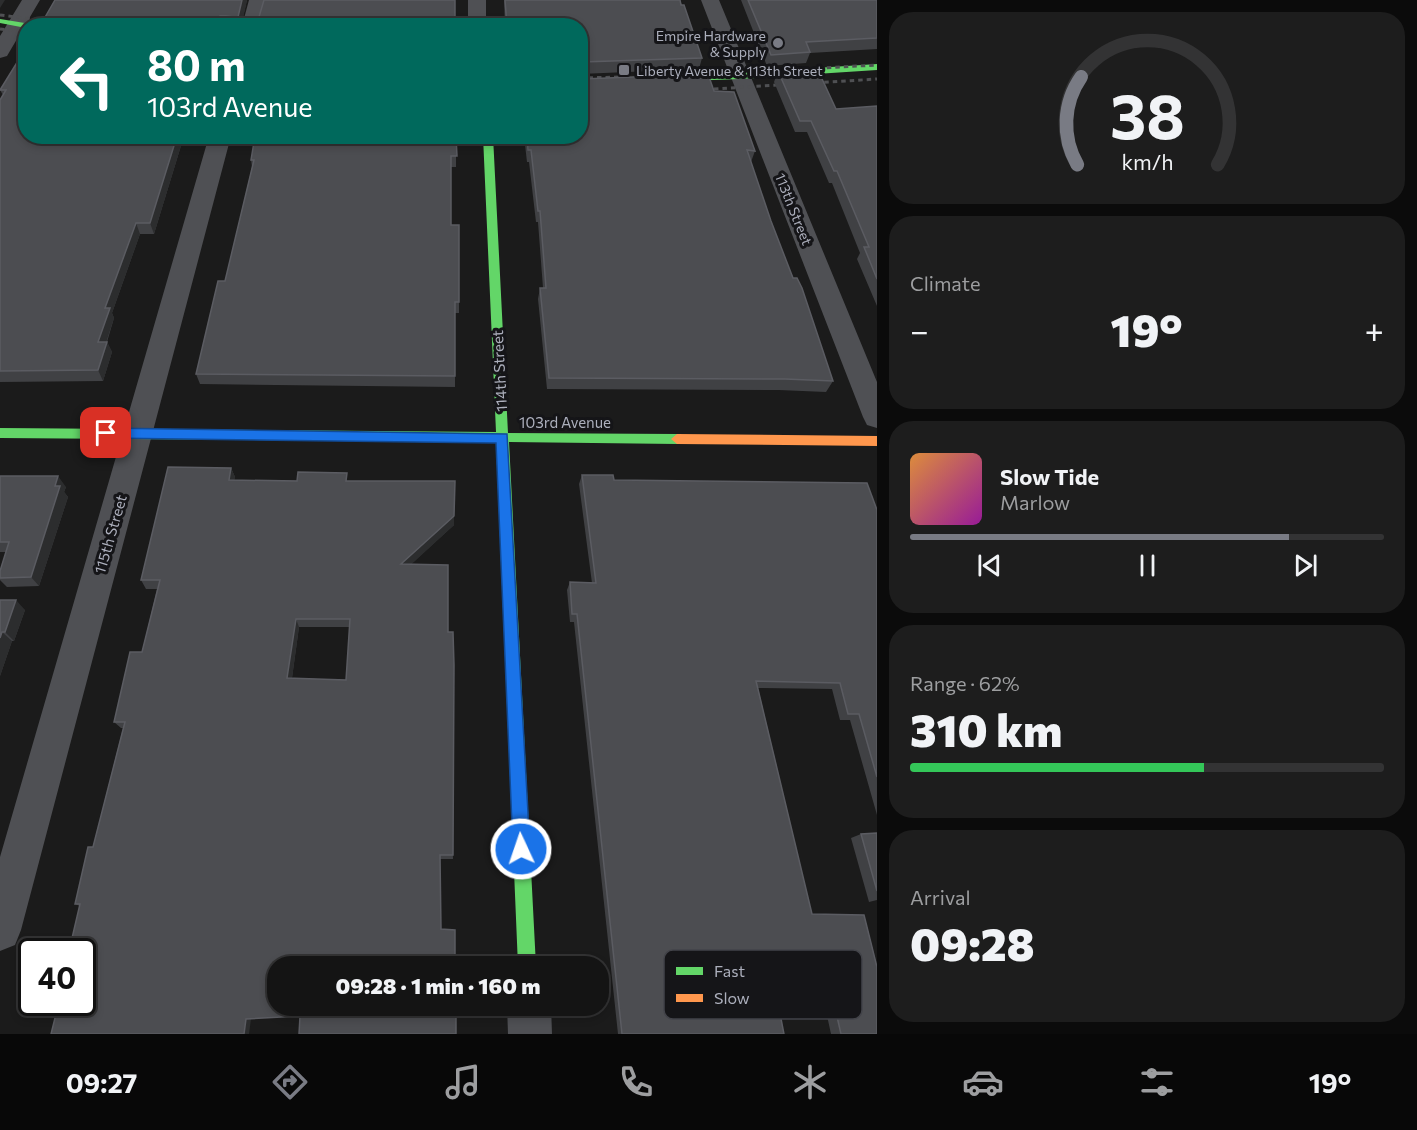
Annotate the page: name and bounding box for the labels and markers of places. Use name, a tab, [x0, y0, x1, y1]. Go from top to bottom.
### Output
place label: Empire Hardware & Supply	[656, 27, 766, 60]
marker: Empire Hardware & Supply	[771, 36, 785, 50]
place label: Liberty Avenue & 113th Street	[636, 62, 823, 79]
marker: Liberty Avenue & 113th Street	[617, 63, 631, 77]
pin	[80, 407, 131, 458]

